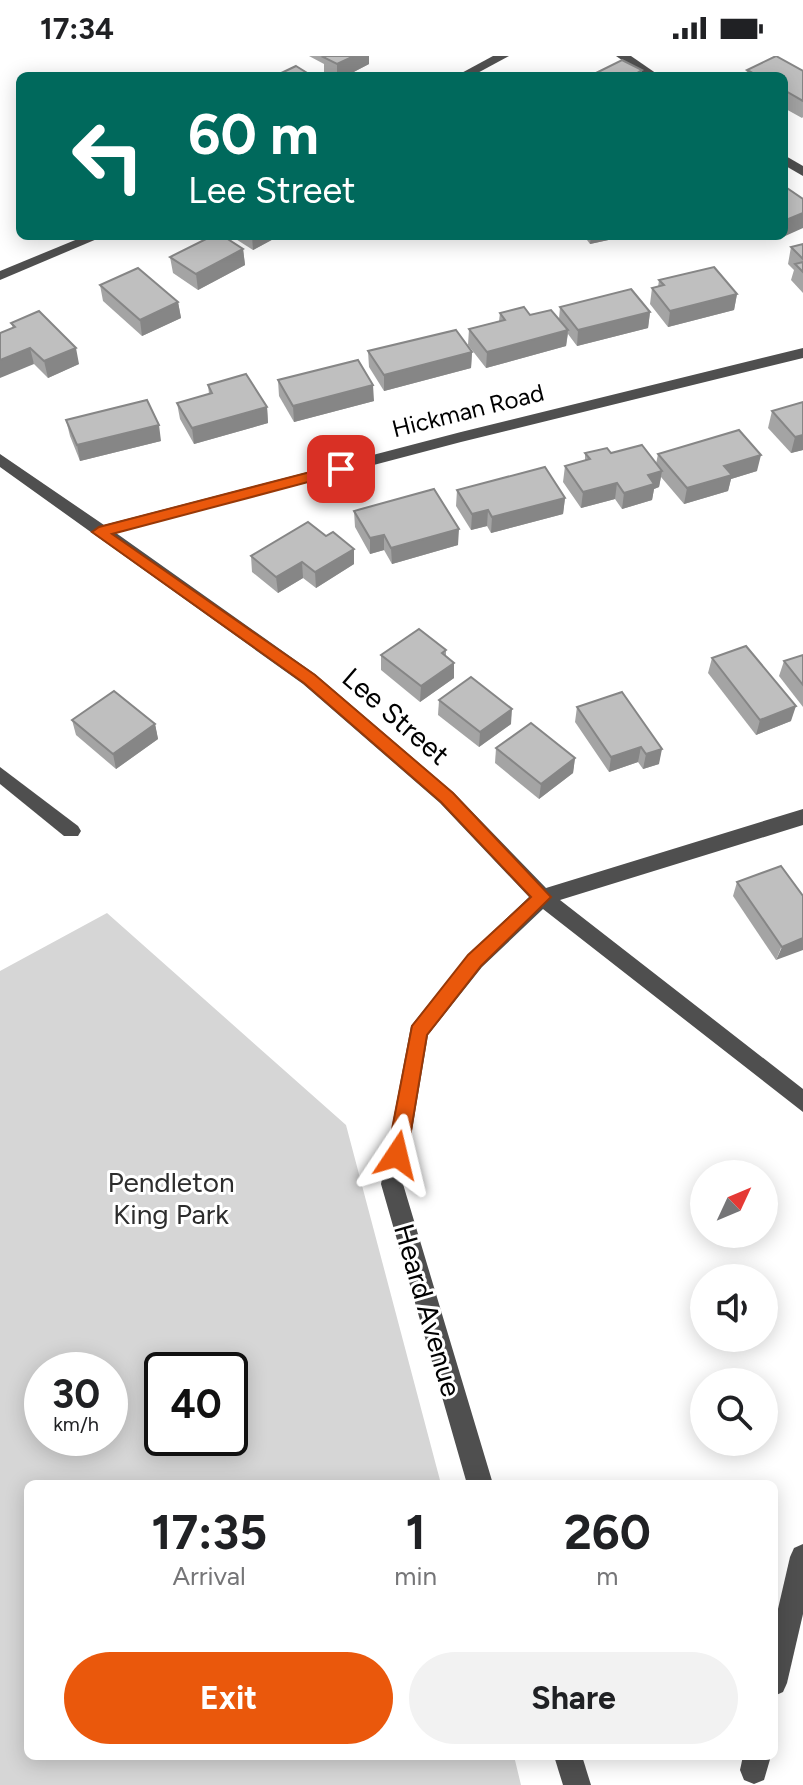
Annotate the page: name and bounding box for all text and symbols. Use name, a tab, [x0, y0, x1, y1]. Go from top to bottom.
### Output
text: 17:34	[40, 10, 114, 47]
text: 60 m	[188, 101, 319, 168]
icon: left	[56, 104, 160, 208]
text: Lee Street	[188, 169, 356, 212]
street label: Hickman Road	[389, 378, 547, 443]
pin	[307, 435, 375, 503]
icon: arrive	[319, 447, 363, 491]
street label: Lee Street	[336, 660, 456, 772]
position arrow	[355, 1113, 439, 1197]
north arrow	[690, 1160, 778, 1248]
map controls	[690, 1160, 778, 1456]
park label: Pendleton King Park	[107, 1165, 235, 1231]
street label: Heard Avenue	[387, 1220, 469, 1400]
button: sound	[690, 1264, 778, 1352]
speed limit sign: 40	[144, 1352, 248, 1456]
button: search	[690, 1368, 778, 1456]
text: 30	[52, 1370, 100, 1418]
text: km/h	[53, 1412, 99, 1436]
text: 17:35	[151, 1503, 267, 1561]
text: 1	[405, 1503, 426, 1561]
text: 260	[564, 1503, 651, 1561]
text: Arrival	[172, 1560, 246, 1592]
text: min	[394, 1560, 437, 1592]
text: m	[596, 1560, 619, 1592]
button: Exit	[64, 1652, 393, 1744]
button: Share	[409, 1652, 738, 1744]

